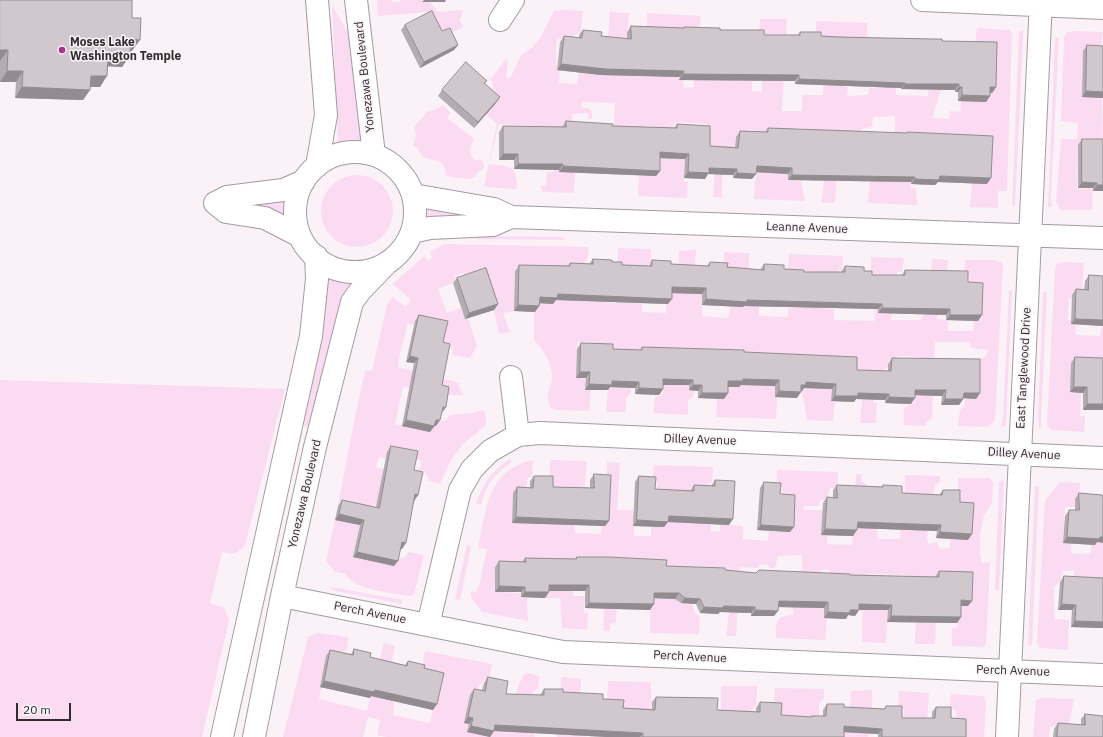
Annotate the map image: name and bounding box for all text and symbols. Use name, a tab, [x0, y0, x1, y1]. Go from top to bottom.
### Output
street label: Yonezawa Boulevard	[352, 21, 378, 133]
place label: Moses Lake Washington Temple	[70, 36, 181, 64]
marker: Moses Lake Washington Temple	[57, 45, 67, 55]
street label: Leanne Avenue	[766, 219, 848, 237]
street label: East Tanglewood Drive	[1014, 307, 1034, 429]
street label: Dilley Avenue	[663, 432, 737, 448]
street label: Yonezawa Boulevard	[285, 438, 325, 550]
street label: Dilley Avenue	[987, 445, 1061, 463]
street label: Perch Avenue	[332, 599, 408, 627]
street label: Perch Avenue	[653, 648, 727, 666]
street label: Perch Avenue	[976, 663, 1050, 679]
scale bar	[18, 695, 73, 721]
text: 20 m	[23, 702, 51, 717]

